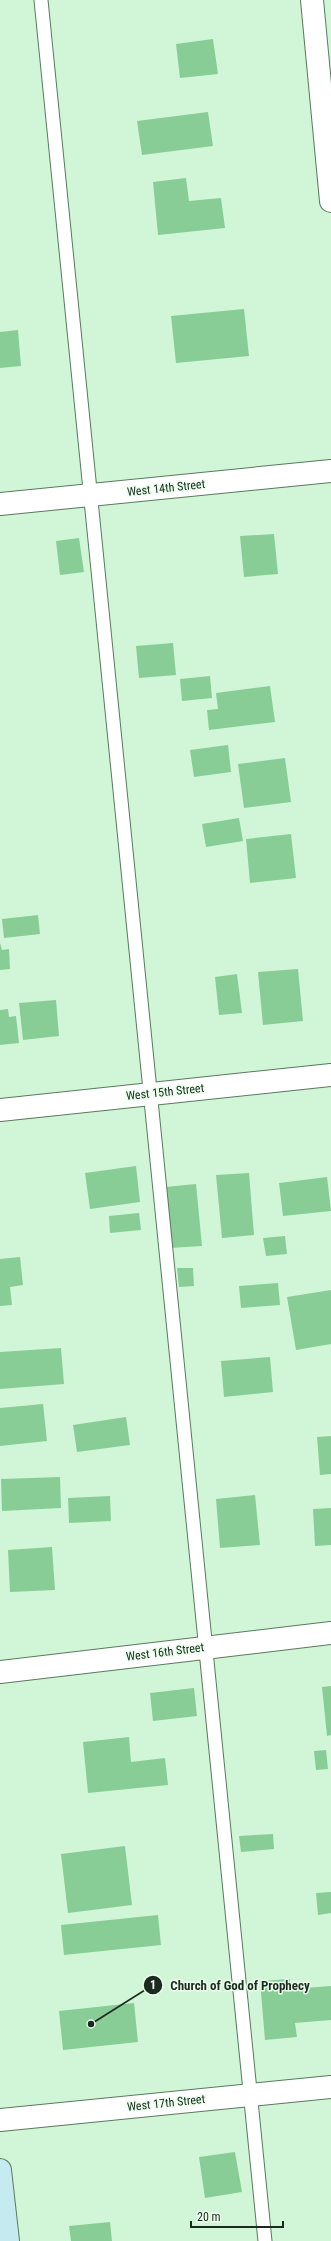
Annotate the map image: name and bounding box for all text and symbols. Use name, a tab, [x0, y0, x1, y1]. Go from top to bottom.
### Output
street label: West 14th Street	[126, 477, 206, 499]
street label: West 15th Street	[125, 1081, 205, 1103]
street label: West 16th Street	[125, 1640, 205, 1664]
callout: Church of God of Prophecy	[143, 1973, 318, 1998]
text: 1	[150, 1978, 156, 1992]
text: Church of God of Prophecy	[170, 1978, 310, 1993]
street label: West 17th Street	[126, 2092, 206, 2114]
scale bar	[191, 2203, 283, 2229]
text: 20 m	[197, 2210, 221, 2224]

